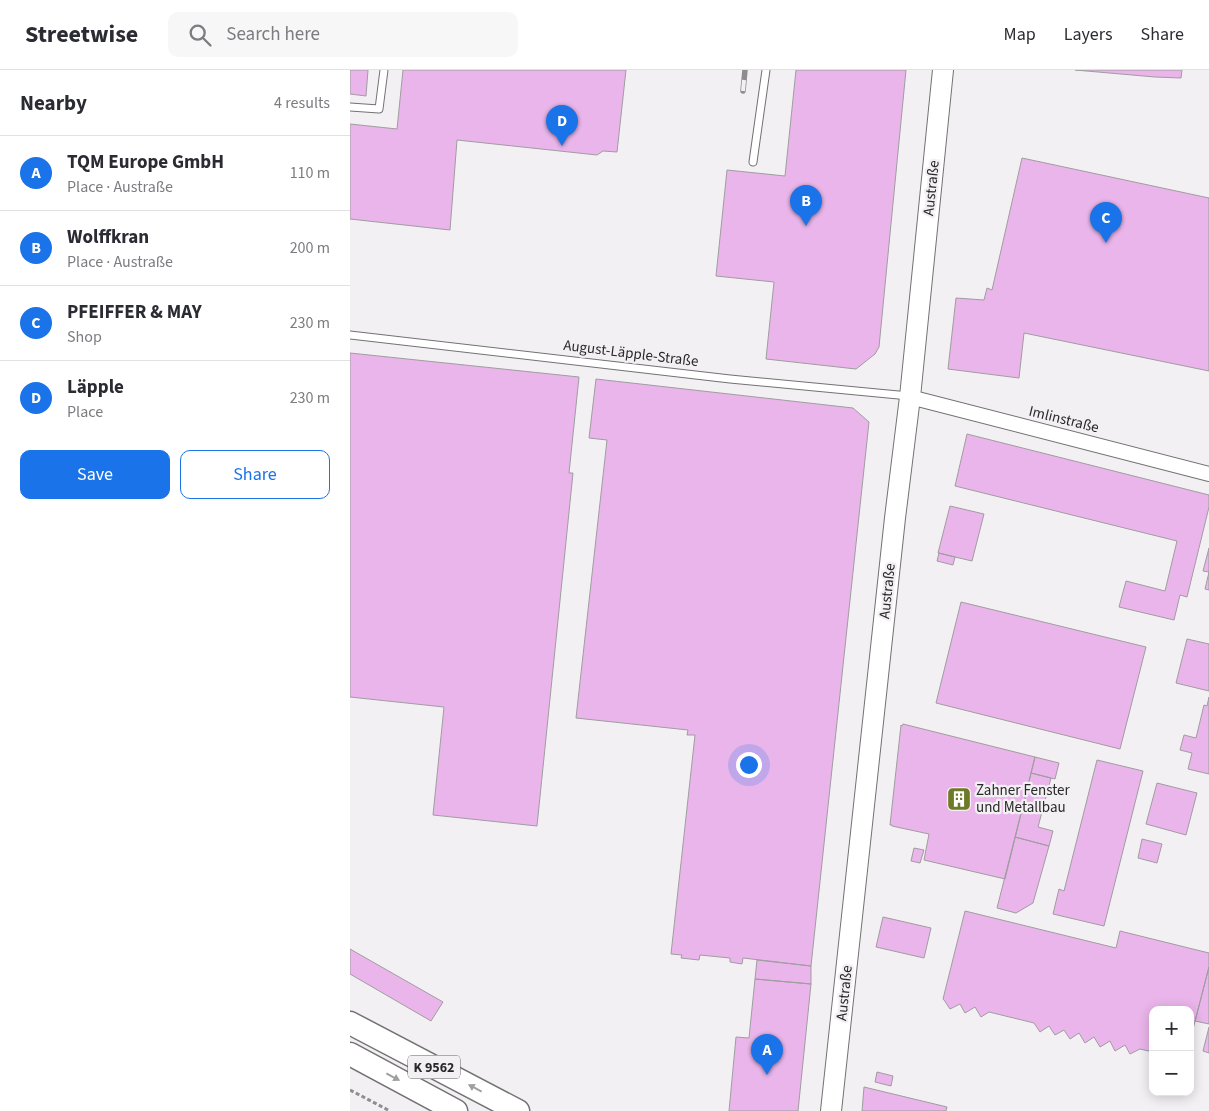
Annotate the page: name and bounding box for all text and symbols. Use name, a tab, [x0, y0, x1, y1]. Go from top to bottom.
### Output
search box	[168, 12, 518, 57]
text: Streetwise	[25, 17, 138, 52]
icon: search	[186, 21, 214, 49]
text: Search here	[226, 21, 320, 48]
text: Map	[1004, 22, 1036, 47]
text: Layers	[1064, 22, 1113, 47]
text: Share	[1141, 22, 1184, 47]
text: Nearby	[20, 88, 87, 118]
text: 4 results	[274, 92, 330, 114]
pin: D	[546, 105, 578, 146]
text: TQM Europe GmbH	[67, 149, 224, 176]
street label: Austraße	[918, 159, 945, 217]
text: A	[31, 162, 41, 184]
text: 110 m	[290, 162, 330, 184]
text: Place · Austraße	[67, 176, 173, 198]
pin: B	[790, 185, 822, 226]
pin: C	[1090, 202, 1122, 243]
text: Wolffkran	[67, 224, 149, 251]
text: B	[31, 237, 41, 259]
text: 200 m	[290, 237, 330, 259]
text: Place · Austraße	[67, 251, 173, 273]
text: PFEIFFER & MAY	[67, 299, 202, 326]
text: C	[31, 312, 41, 334]
text: 230 m	[290, 312, 330, 334]
text: Shop	[67, 326, 102, 348]
street label: August-Läpple-Straße	[562, 335, 700, 372]
text: Läpple	[67, 374, 124, 401]
text: D	[31, 387, 41, 409]
text: 230 m	[290, 387, 330, 409]
text: Place	[67, 401, 103, 423]
street label: Imlinstraße	[1027, 401, 1101, 438]
button: Save	[20, 450, 170, 499]
button: Share	[180, 450, 330, 499]
street label: Austraße	[874, 562, 901, 620]
your location	[736, 752, 762, 778]
place label: Zahner Fenster und Metallbau	[976, 780, 1071, 818]
building icon: Zahner Fenster und Metallbau	[946, 786, 972, 812]
street label: Austraße	[831, 964, 858, 1022]
map controls	[1149, 1006, 1194, 1096]
button: +	[1149, 1006, 1194, 1051]
pin: A	[751, 1034, 783, 1075]
button: −	[1149, 1051, 1194, 1096]
road number: K 9562	[408, 1056, 460, 1079]
one-way arrow	[386, 1073, 400, 1081]
one-way arrow	[467, 1084, 482, 1092]

